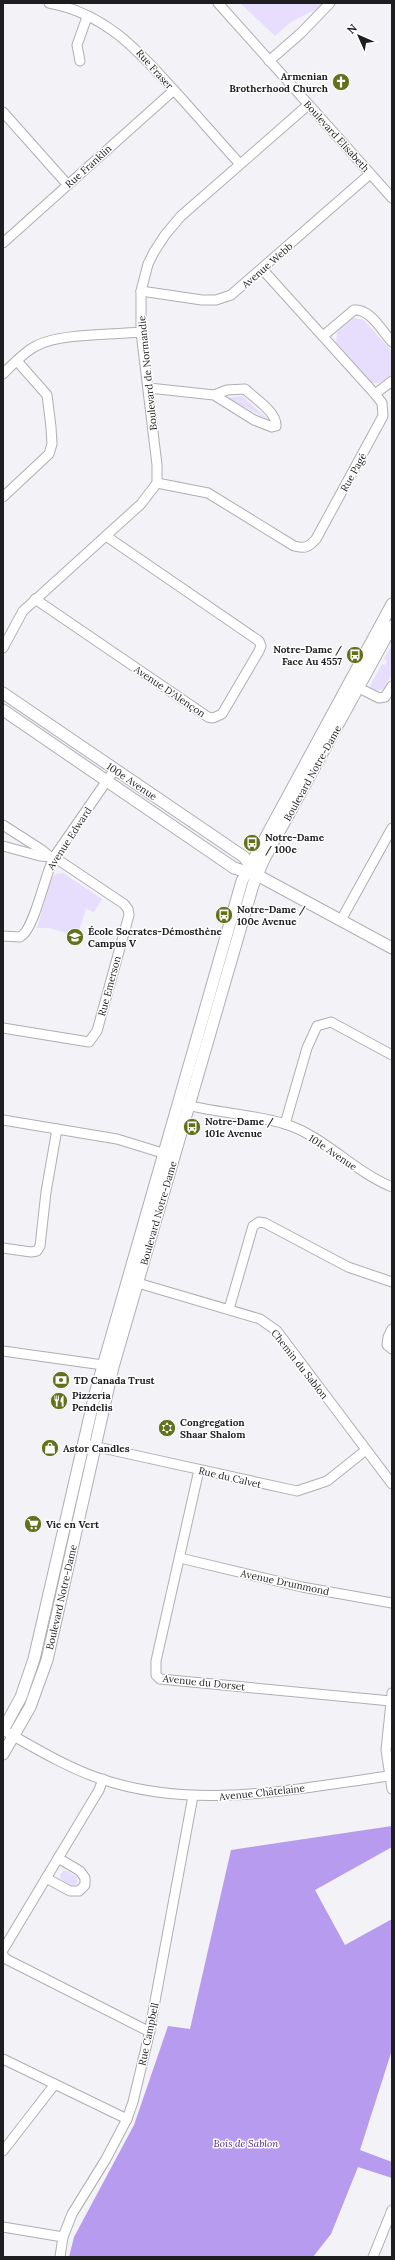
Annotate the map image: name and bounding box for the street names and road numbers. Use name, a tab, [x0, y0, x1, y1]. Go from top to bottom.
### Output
street label: Rue Fraser	[133, 47, 176, 93]
street label: Boulevard Elisabeth	[301, 98, 372, 175]
street label: Rue Franklin	[62, 142, 114, 191]
street label: Avenue Webb	[238, 240, 296, 292]
street label: Boulevard de Normandie	[135, 314, 160, 431]
street label: Rue Pagé	[337, 450, 370, 494]
street label: Avenue D'Alençon	[131, 662, 208, 720]
street label: Boulevard Notre-Dame	[281, 722, 345, 823]
street label: 100e Avenue	[104, 760, 160, 803]
street label: Avenue Edward	[44, 805, 94, 873]
street label: Rue Emerson	[95, 955, 124, 1018]
street label: 101e Avenue	[306, 1132, 360, 1174]
street label: Boulevard Notre-Dame	[137, 1159, 180, 1267]
street label: Chemin du Sablon	[268, 1327, 331, 1402]
street label: Rue du Calvet	[197, 1464, 263, 1491]
street label: Boulevard Notre-Dame	[43, 1543, 80, 1651]
street label: Avenue Drummond	[238, 1567, 330, 1598]
street label: Avenue du Dorset	[161, 1672, 246, 1693]
street label: Avenue Châtelaine	[218, 1781, 306, 1804]
street label: Rue Campbell	[135, 2001, 162, 2067]

